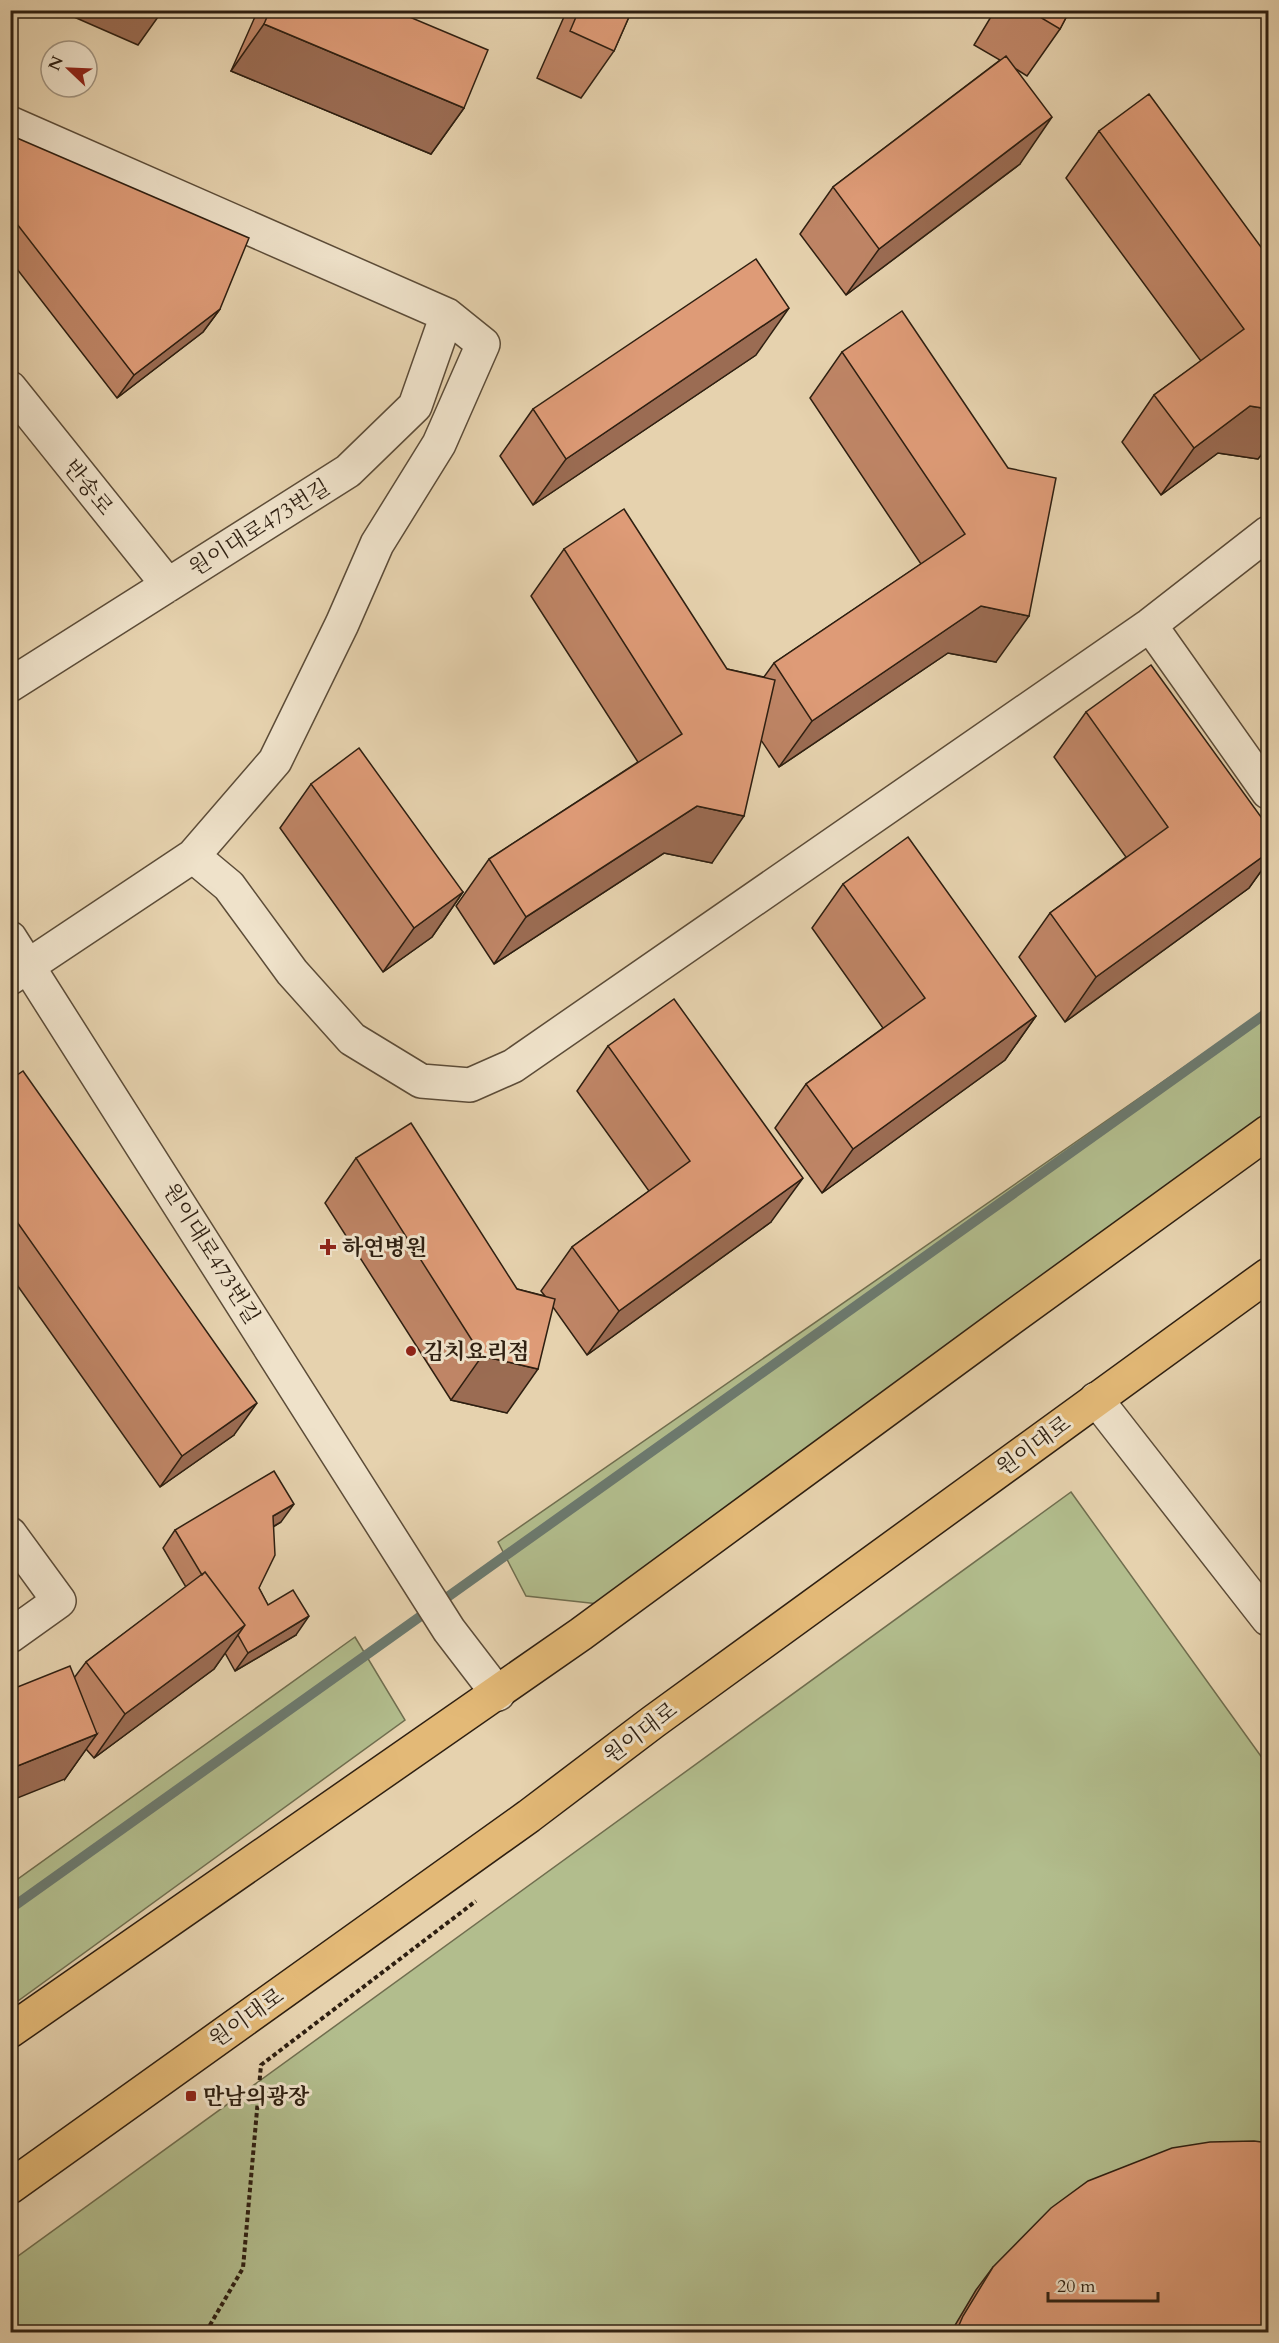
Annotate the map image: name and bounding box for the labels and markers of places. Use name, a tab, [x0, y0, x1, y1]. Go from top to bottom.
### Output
place label: 하연병원	[342, 1233, 427, 1263]
marker: 하연병원	[319, 1238, 337, 1256]
place label: 김치요리점	[423, 1337, 529, 1367]
marker: 김치요리점	[404, 1344, 418, 1358]
place label: 만남의광장	[203, 2082, 310, 2112]
marker: 만남의광장	[184, 2089, 198, 2103]

